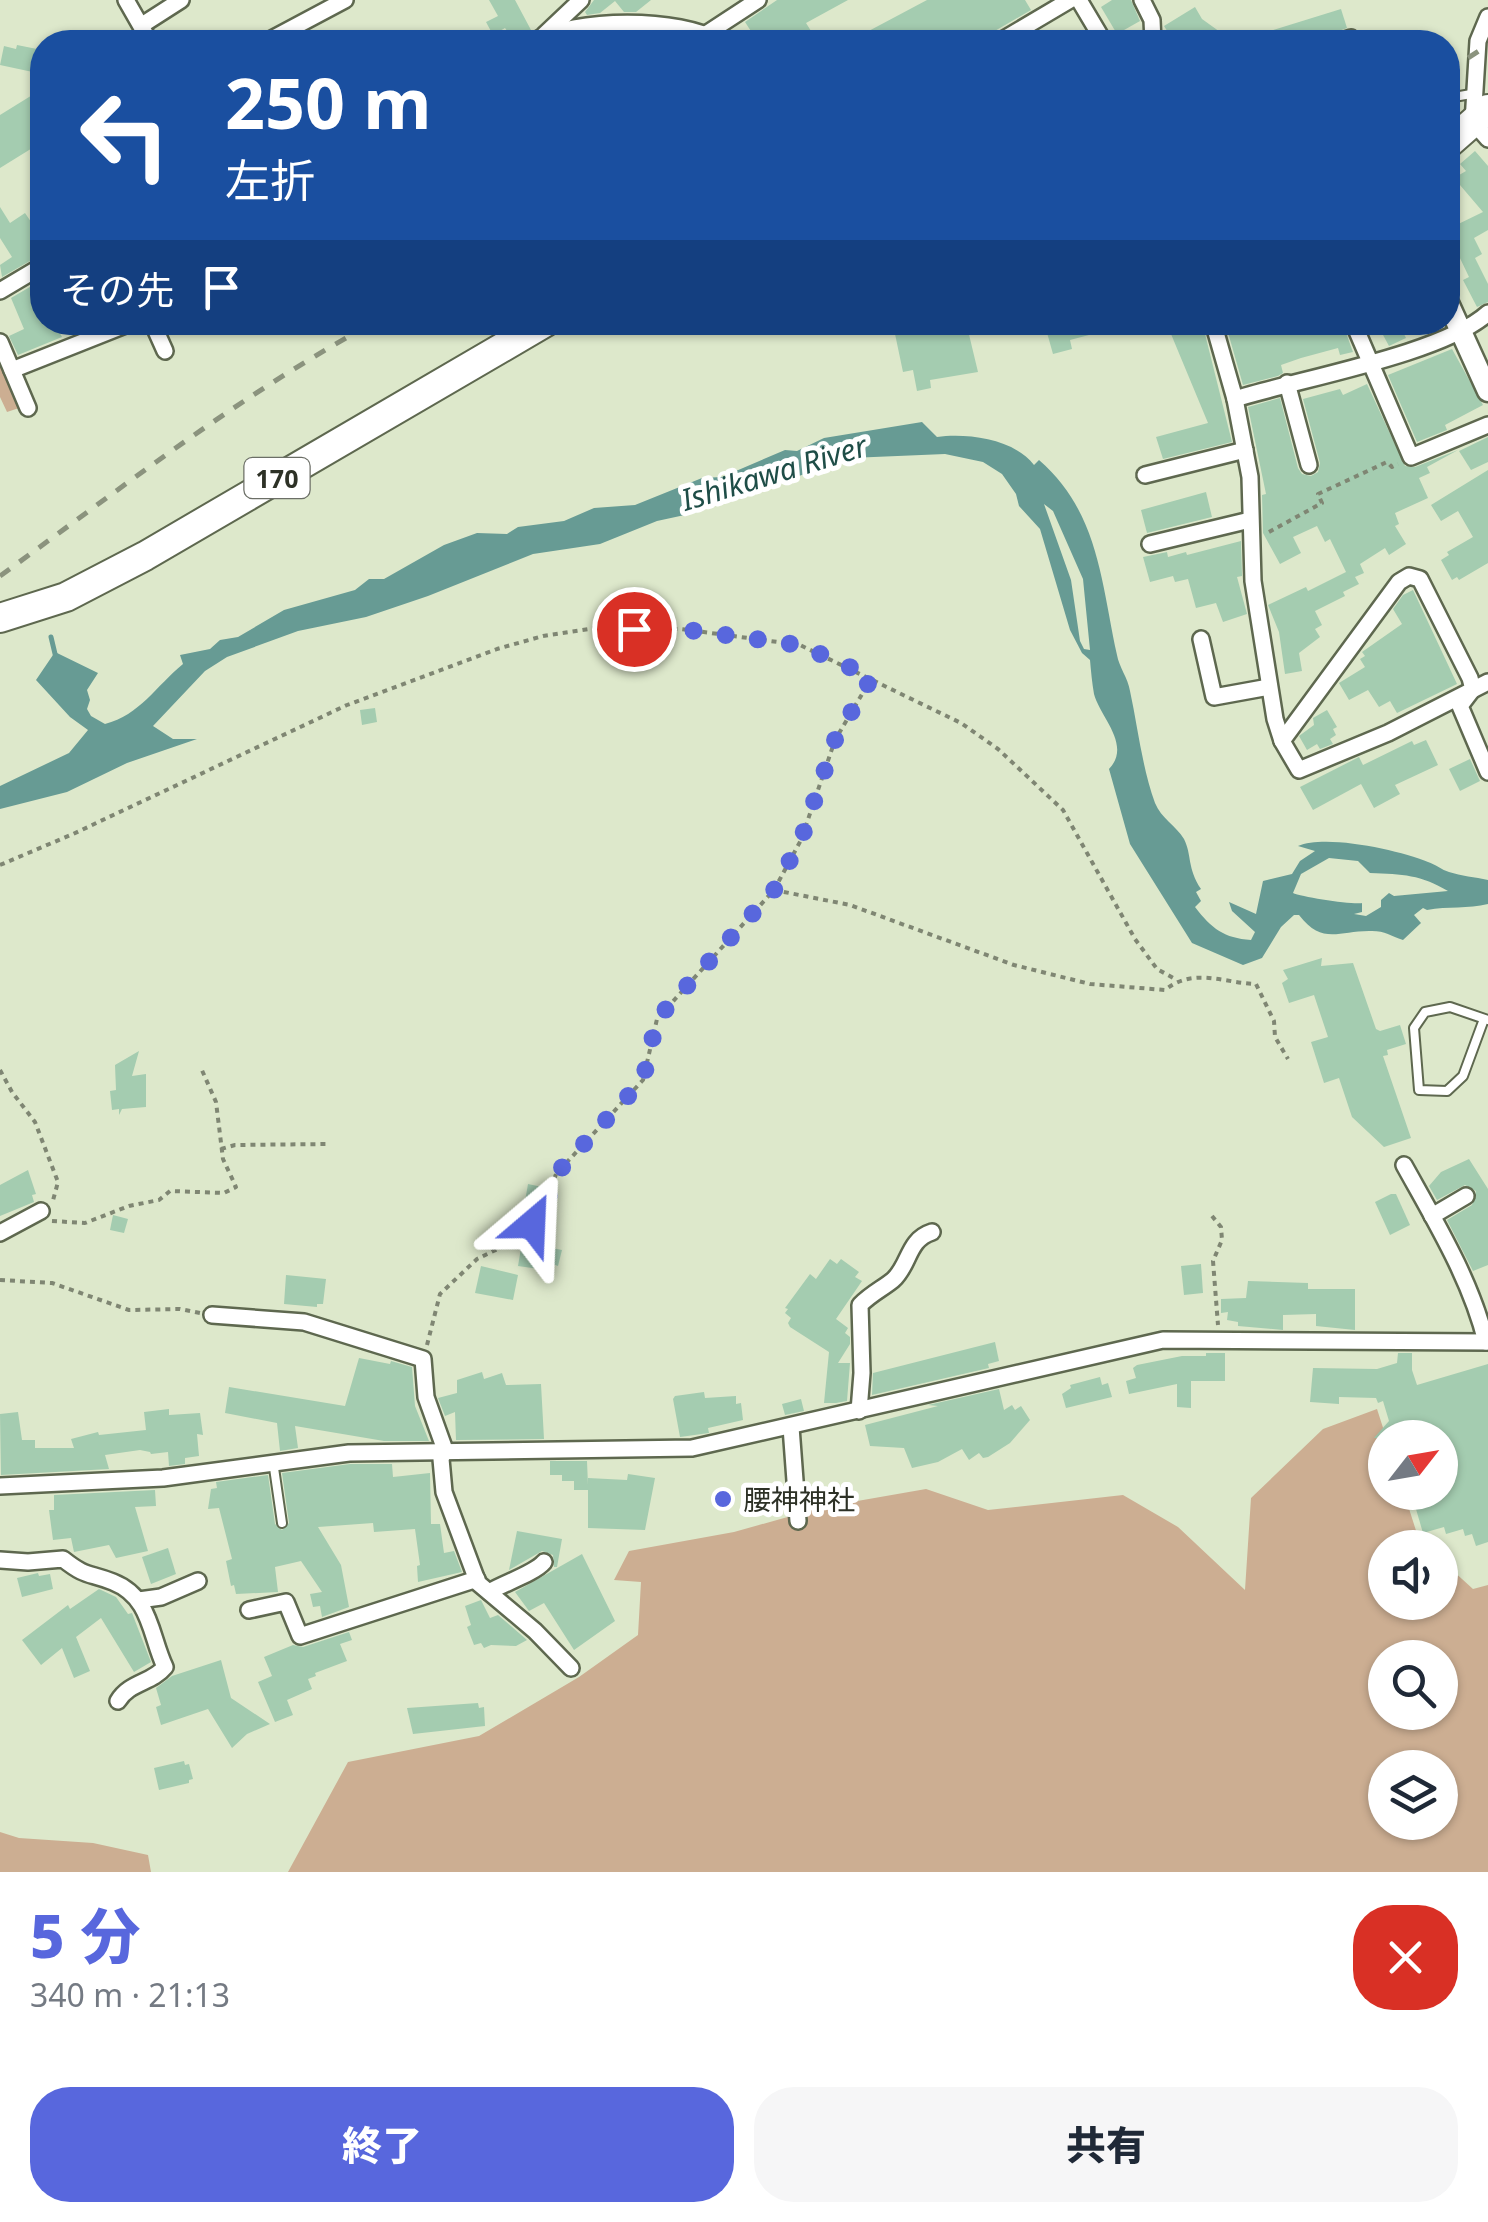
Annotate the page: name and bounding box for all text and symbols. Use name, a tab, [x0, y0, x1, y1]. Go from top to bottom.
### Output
text: 250 m	[225, 54, 432, 150]
icon: left	[60, 70, 190, 200]
text: 左折	[225, 149, 315, 210]
icon: arrive	[194, 260, 249, 315]
text: その先	[60, 263, 174, 315]
water label: Ishikawa River	[675, 424, 873, 520]
road number: 170	[244, 458, 310, 498]
pin	[592, 587, 677, 672]
icon: arrive	[607, 602, 662, 657]
position arrow	[480, 1172, 584, 1276]
north arrow	[1368, 1420, 1458, 1510]
map controls	[1368, 1420, 1458, 1840]
place label: 腰神神社	[743, 1480, 855, 1518]
marker: 腰神神社	[712, 1488, 734, 1510]
button: sound	[1368, 1530, 1458, 1620]
button: search	[1368, 1640, 1458, 1730]
button: layers	[1368, 1750, 1458, 1840]
text: 5 分	[30, 1894, 140, 1976]
button: close	[1353, 1905, 1458, 2010]
text: 340 m · 21:13	[30, 1973, 230, 2016]
button: 終了	[30, 2087, 734, 2202]
button: 共有	[754, 2087, 1458, 2202]

